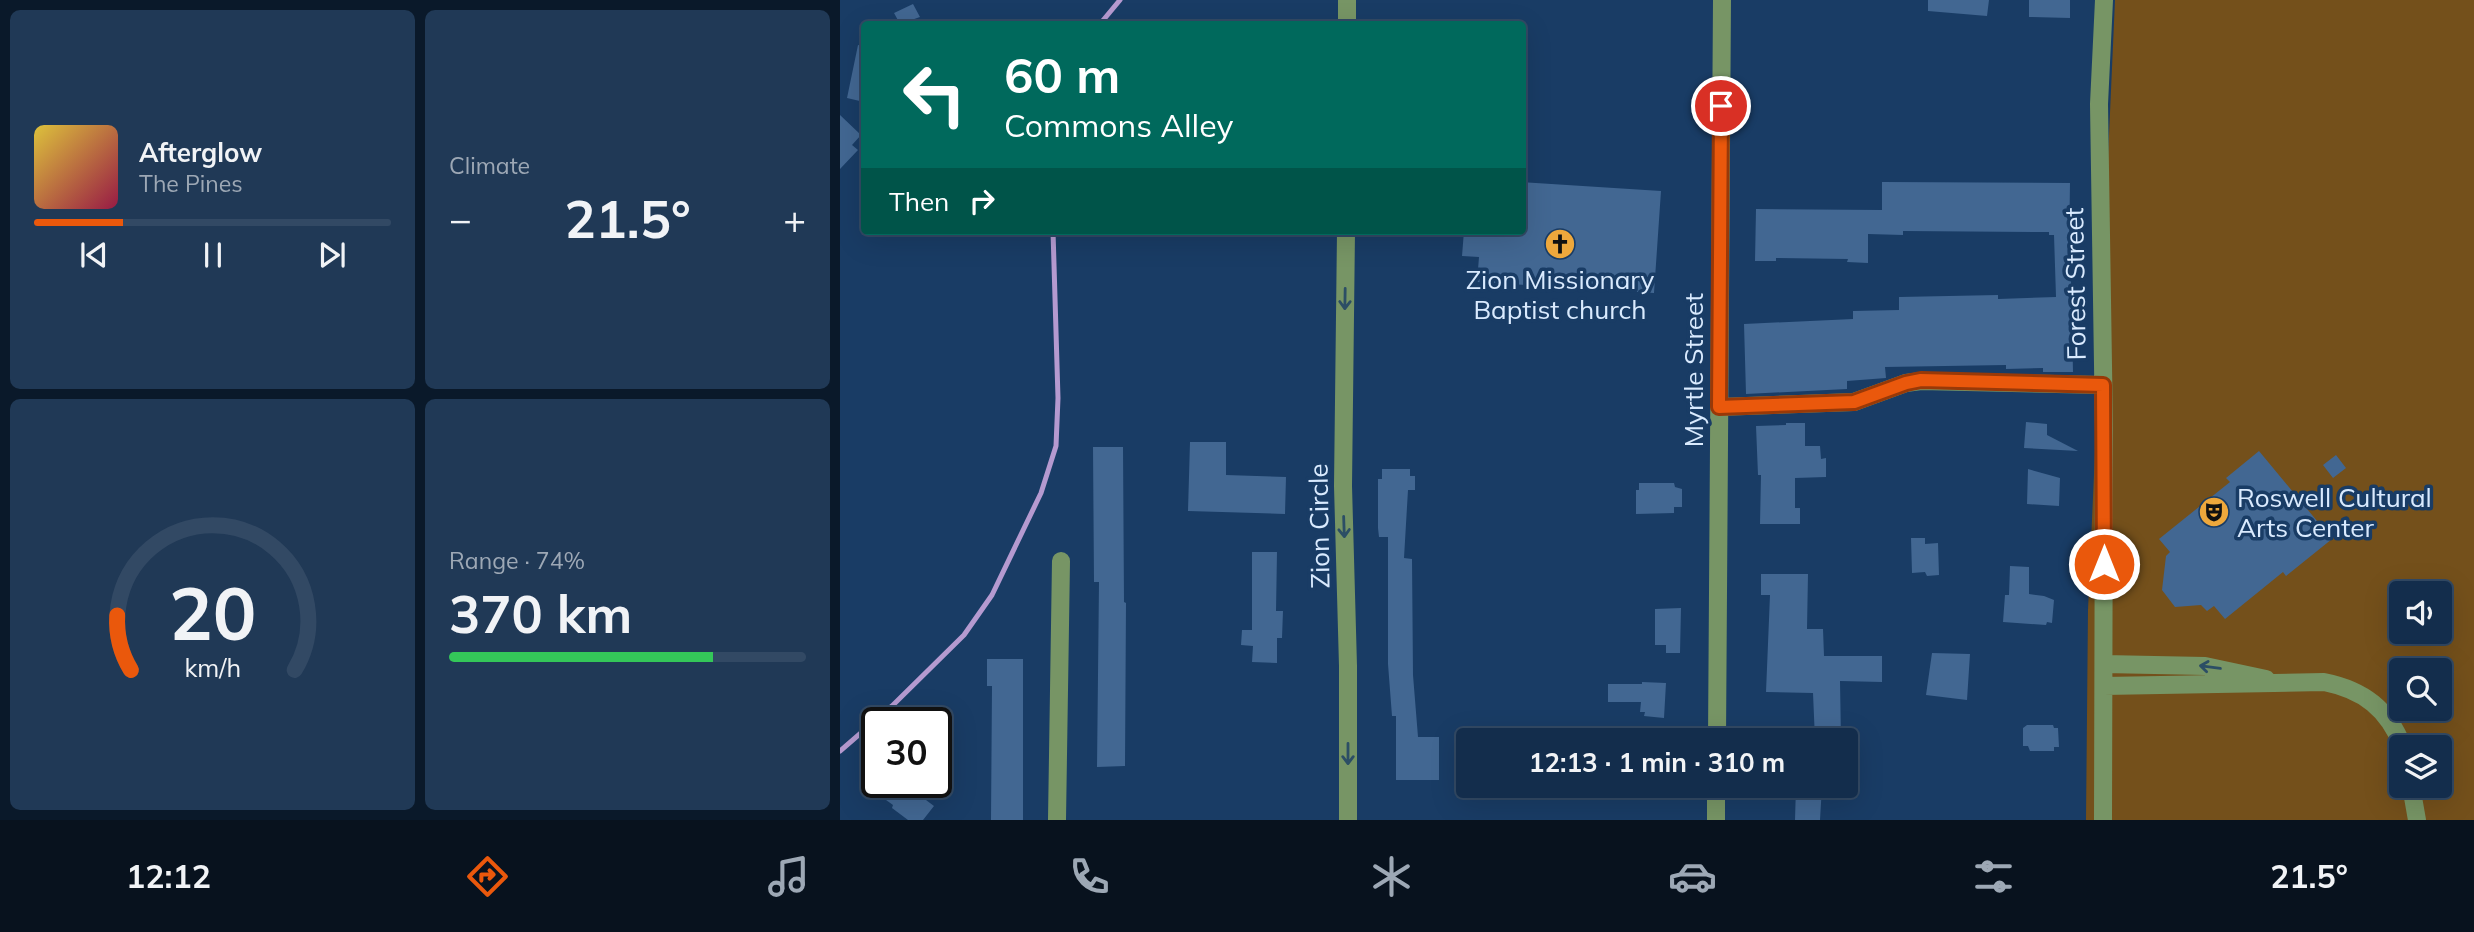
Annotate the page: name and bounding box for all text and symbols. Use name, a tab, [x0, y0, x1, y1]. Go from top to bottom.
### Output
text: 60 m	[1004, 44, 1120, 105]
icon: left	[889, 49, 980, 140]
pin	[1691, 76, 1751, 136]
icon: arrive	[1702, 87, 1740, 125]
text: Commons Alley	[1004, 105, 1233, 145]
text: Afterglow	[139, 136, 262, 169]
text: Climate	[449, 151, 530, 180]
text: The Pines	[139, 169, 243, 198]
icon: right	[963, 182, 1001, 220]
text: Then	[889, 185, 949, 218]
text: 21.5°	[564, 186, 691, 251]
text: −	[449, 195, 472, 243]
text: +	[783, 195, 806, 243]
street label: Forest Street	[2057, 207, 2093, 361]
church icon: Zion Missionary Baptist church	[1543, 227, 1577, 261]
icon: previous	[75, 236, 113, 274]
icon: pause	[194, 236, 232, 274]
icon: next	[313, 236, 351, 274]
place label: Zion Missionary Baptist church	[1466, 263, 1655, 326]
one-way arrow	[1338, 287, 1352, 310]
street label: Myrtle Street	[1677, 293, 1710, 447]
street label: Zion Circle	[1301, 463, 1337, 589]
place label: Roswell Cultural Arts Center	[2237, 481, 2432, 544]
theatre icon: Roswell Cultural Arts Center	[2197, 495, 2231, 529]
one-way arrow	[1338, 515, 1351, 538]
position arrow	[2067, 527, 2141, 601]
text: Range · 74%	[449, 546, 585, 575]
text: 20	[169, 568, 256, 659]
text: 370 km	[449, 581, 632, 646]
map controls	[2389, 581, 2452, 798]
button: sound	[2389, 581, 2452, 644]
text: km/h	[184, 652, 241, 683]
button: search	[2389, 658, 2452, 721]
one-way arrow	[2199, 660, 2221, 673]
speed limit sign: 30	[861, 707, 952, 798]
button: layers	[2389, 735, 2452, 798]
one-way arrow	[1341, 742, 1355, 765]
text: 12:13 · 1 min · 310 m	[1529, 746, 1785, 779]
icon: directions	[463, 852, 512, 901]
icon: music	[764, 852, 813, 901]
icon: phone	[1065, 852, 1114, 901]
icon: climate	[1367, 852, 1416, 901]
icon: car	[1668, 852, 1717, 901]
icon: filters	[1969, 852, 2018, 901]
text: 12:12	[126, 856, 211, 896]
text: 21.5°	[2270, 856, 2348, 896]

